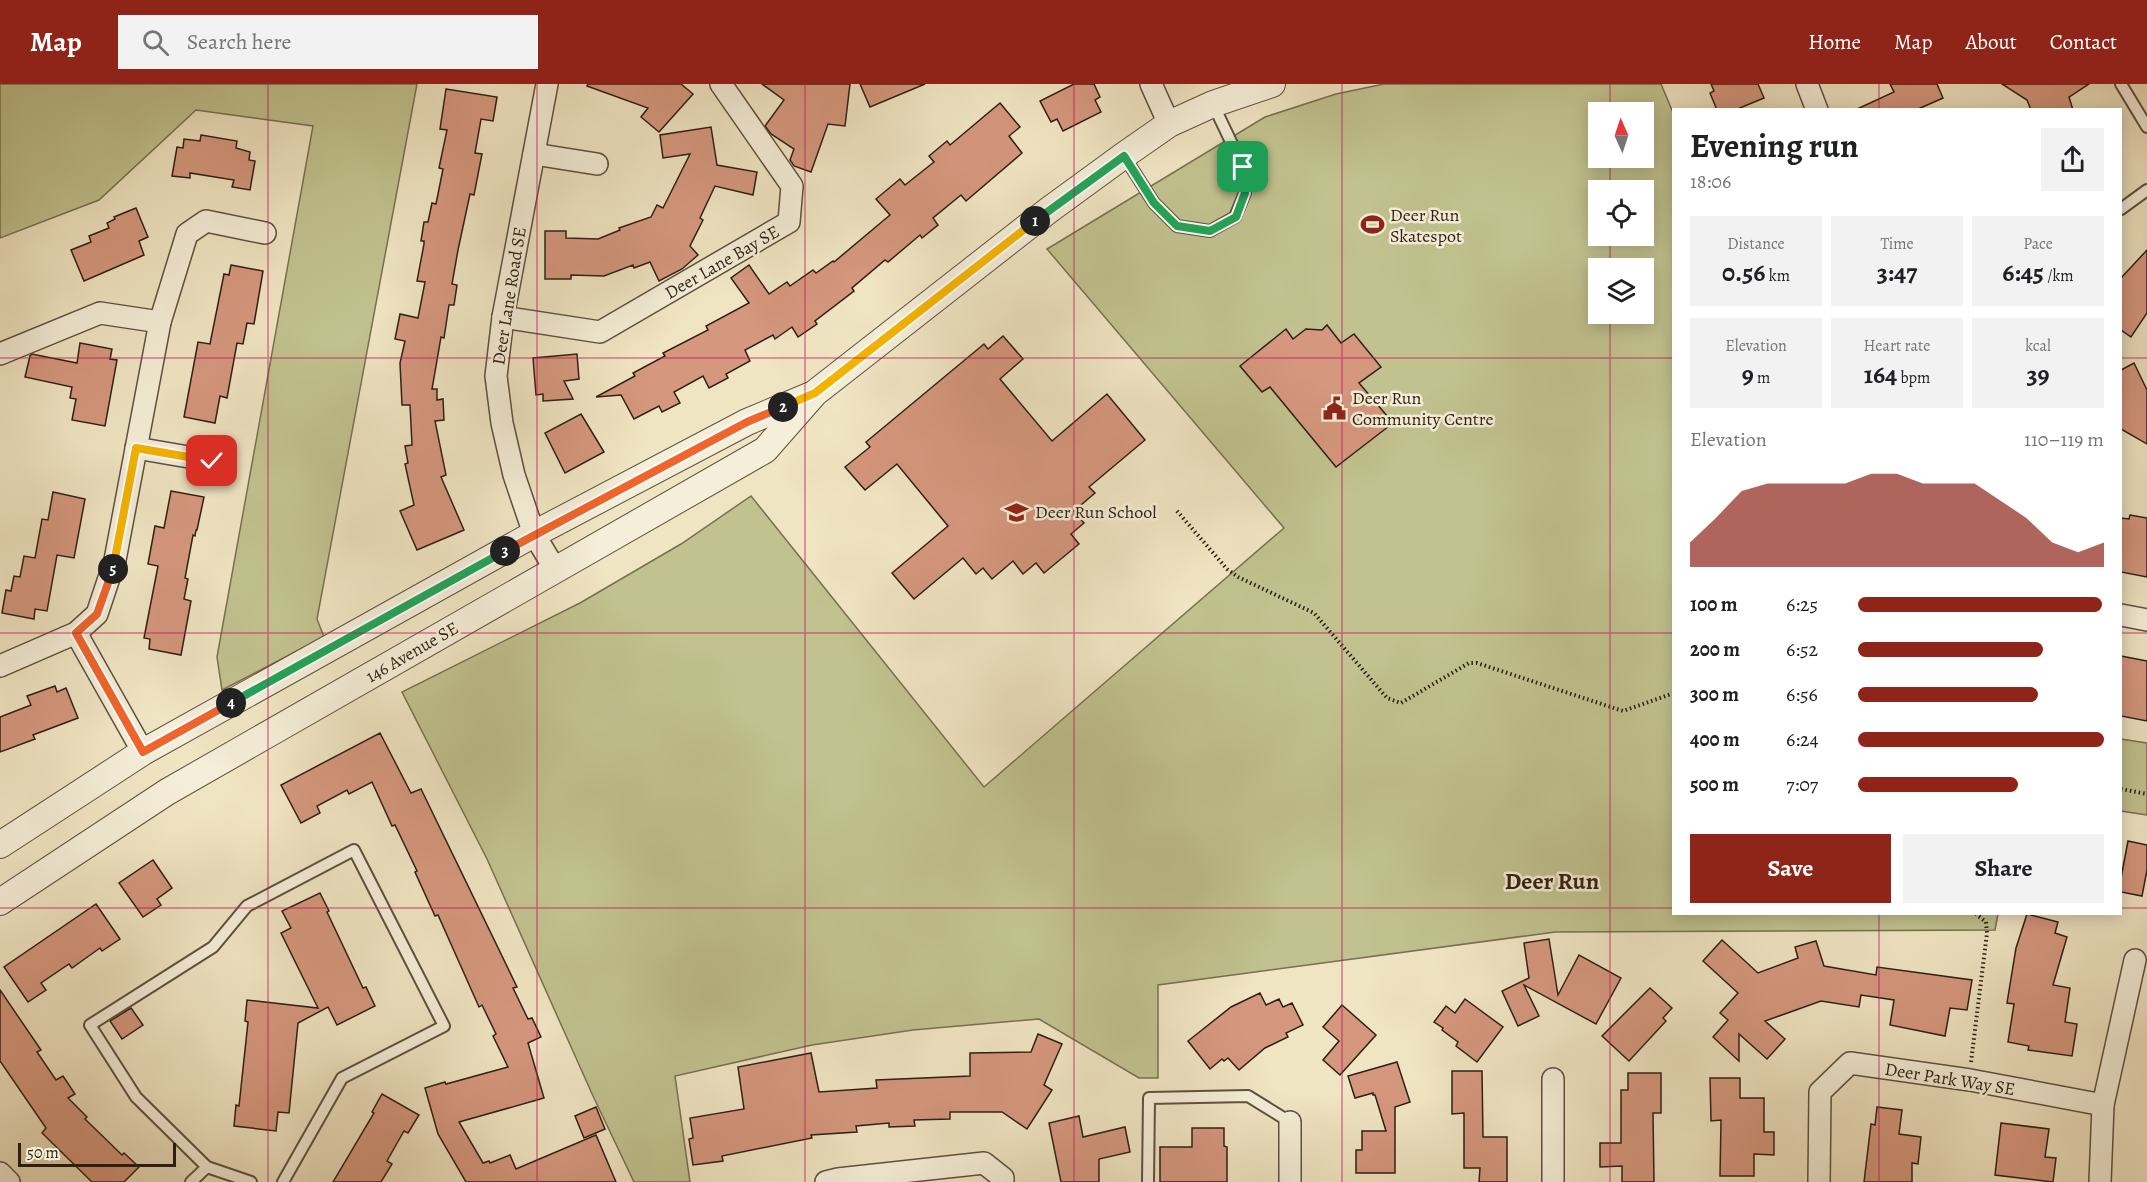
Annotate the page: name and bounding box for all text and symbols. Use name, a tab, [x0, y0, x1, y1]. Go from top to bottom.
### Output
search box	[118, 15, 538, 69]
text: Map	[30, 23, 82, 61]
icon: search	[139, 26, 172, 59]
text: Search here	[187, 27, 291, 57]
text: Home	[1808, 28, 1861, 56]
text: Map	[1894, 28, 1932, 56]
text: About	[1965, 28, 2017, 56]
text: Contact	[2050, 28, 2117, 56]
north arrow	[1588, 102, 1654, 168]
map controls	[1588, 102, 1654, 324]
text: Evening run	[1690, 123, 1859, 168]
button: share	[2041, 128, 2104, 191]
pin	[1217, 141, 1268, 192]
icon: arrive	[1226, 150, 1259, 183]
text: 18:06	[1690, 168, 1731, 195]
button: locate	[1588, 180, 1654, 246]
place label: Deer Run Skatespot	[1390, 203, 1462, 248]
pin: 1	[1020, 206, 1050, 236]
text: 1	[1032, 210, 1038, 232]
sports icon: Deer Run Skatespot	[1359, 212, 1385, 238]
street label: Deer Lane Bay SE	[660, 219, 784, 305]
street label: Deer Lane Road SE	[486, 225, 532, 367]
text: Distance	[1727, 233, 1785, 255]
text: Time	[1880, 233, 1914, 255]
text: Pace	[2023, 233, 2053, 255]
text: 0.56	[1722, 255, 1766, 290]
text: 3:47	[1877, 255, 1917, 290]
text: 6:45	[2002, 255, 2044, 290]
button: layers	[1588, 258, 1654, 324]
text: km	[1766, 265, 1790, 287]
text: /km	[2044, 265, 2074, 287]
text: Elevation	[1725, 335, 1787, 357]
text: Heart rate	[1864, 335, 1930, 357]
text: kcal	[2025, 335, 2051, 357]
text: 9	[1742, 357, 1754, 392]
text: 164	[1864, 357, 1897, 392]
text: 39	[2026, 357, 2050, 392]
text: m	[1754, 367, 1770, 389]
text: bpm	[1897, 367, 1930, 389]
place label: Deer Run Community Centre	[1352, 386, 1494, 431]
pin: 2	[768, 392, 798, 422]
public building icon: Deer Run Community Centre	[1321, 395, 1347, 421]
text: 2	[779, 396, 787, 418]
text: Elevation	[1690, 426, 1767, 453]
text: 110–119 m	[2024, 426, 2104, 453]
pin	[186, 435, 237, 486]
icon: check	[195, 444, 228, 477]
school or university icon: Deer Run School	[1004, 499, 1030, 525]
place label: Deer Run School	[1035, 500, 1157, 524]
pin: 3	[490, 536, 520, 566]
text: 3	[502, 540, 508, 562]
pin: 5	[98, 554, 128, 584]
text: 5	[110, 558, 116, 580]
text: 100 m	[1690, 591, 1738, 618]
text: 6:25	[1786, 591, 1818, 618]
street label: 146 Avenue SE	[361, 616, 463, 688]
text: 200 m	[1690, 636, 1740, 663]
text: 6:52	[1786, 636, 1818, 663]
text: 300 m	[1690, 681, 1739, 708]
text: 6:56	[1786, 681, 1818, 708]
pin: 4	[216, 688, 246, 718]
text: 4	[227, 692, 235, 714]
text: 400 m	[1690, 726, 1740, 753]
text: 6:24	[1786, 726, 1819, 753]
text: 500 m	[1690, 771, 1739, 798]
text: 7:07	[1786, 771, 1818, 798]
button: Save	[1690, 834, 1891, 903]
button: Share	[1903, 834, 2104, 903]
district label: Deer Run	[1505, 865, 1600, 897]
street label: Deer Park Way SE	[1883, 1057, 2017, 1101]
scale bar	[18, 1140, 176, 1168]
text: 50 m	[27, 1142, 59, 1164]

